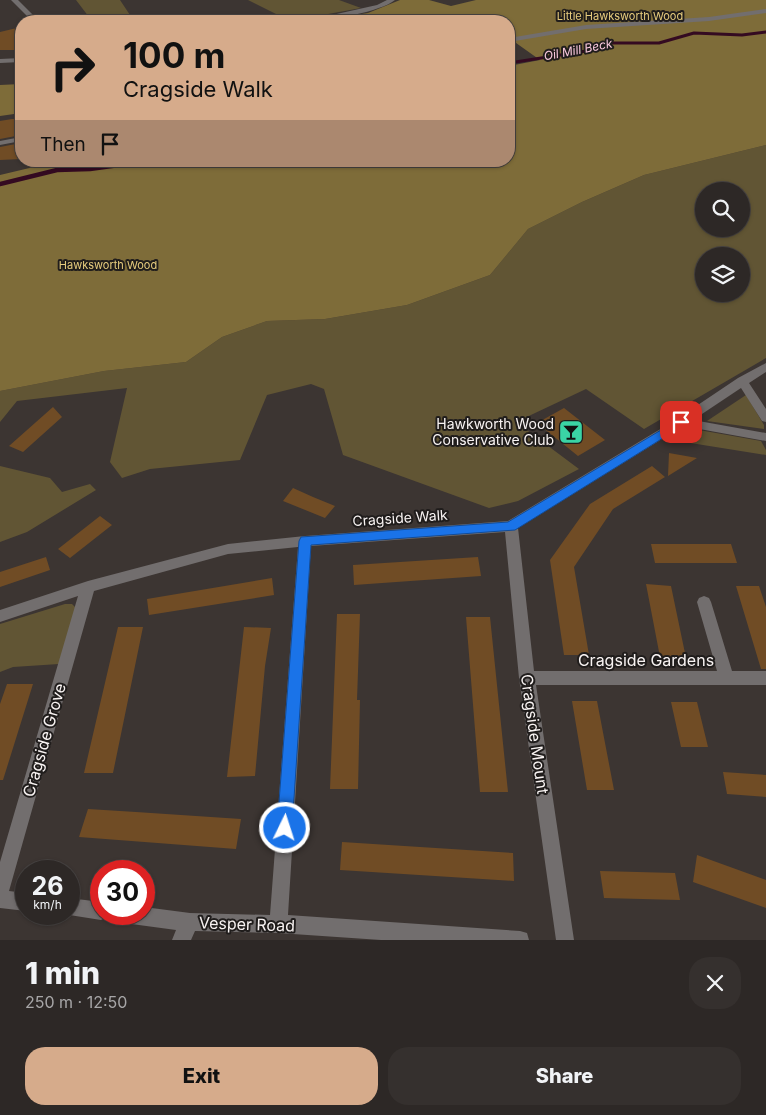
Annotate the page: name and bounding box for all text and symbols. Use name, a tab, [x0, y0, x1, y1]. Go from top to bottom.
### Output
park label: Little Hawksworth Wood	[557, 9, 683, 23]
text: 100 m	[123, 34, 226, 76]
icon: right	[40, 35, 105, 100]
water label: Oil Mill Beck	[542, 35, 614, 64]
text: Cragside Walk	[123, 76, 273, 102]
icon: arrive	[96, 130, 124, 158]
text: Then	[40, 133, 86, 156]
map controls	[695, 182, 750, 302]
button: search	[695, 182, 750, 237]
button: layers	[695, 247, 750, 302]
park label: Hawksworth Wood	[59, 258, 157, 272]
pin	[660, 401, 702, 443]
icon: arrive	[667, 408, 695, 436]
place label: Hawkworth Wood Conservative Club	[432, 415, 554, 448]
bar icon: Hawkworth Wood Conservative Club	[558, 419, 584, 445]
street label: Cragside Walk	[352, 506, 448, 529]
street label: Cragside Gardens	[578, 650, 714, 670]
street label: Cragside Mount	[517, 673, 553, 795]
street label: Cragside Grove	[18, 681, 70, 799]
position arrow	[258, 801, 310, 853]
speed limit sign: 30	[90, 860, 155, 925]
text: 26	[32, 871, 63, 901]
text: km/h	[33, 897, 62, 912]
street label: Vesper Road	[199, 912, 295, 936]
text: 1 min	[25, 955, 100, 991]
button: close	[689, 957, 741, 1009]
text: 250 m · 12:50	[25, 992, 127, 1012]
button: Exit	[25, 1047, 378, 1105]
button: Share	[388, 1047, 741, 1105]

